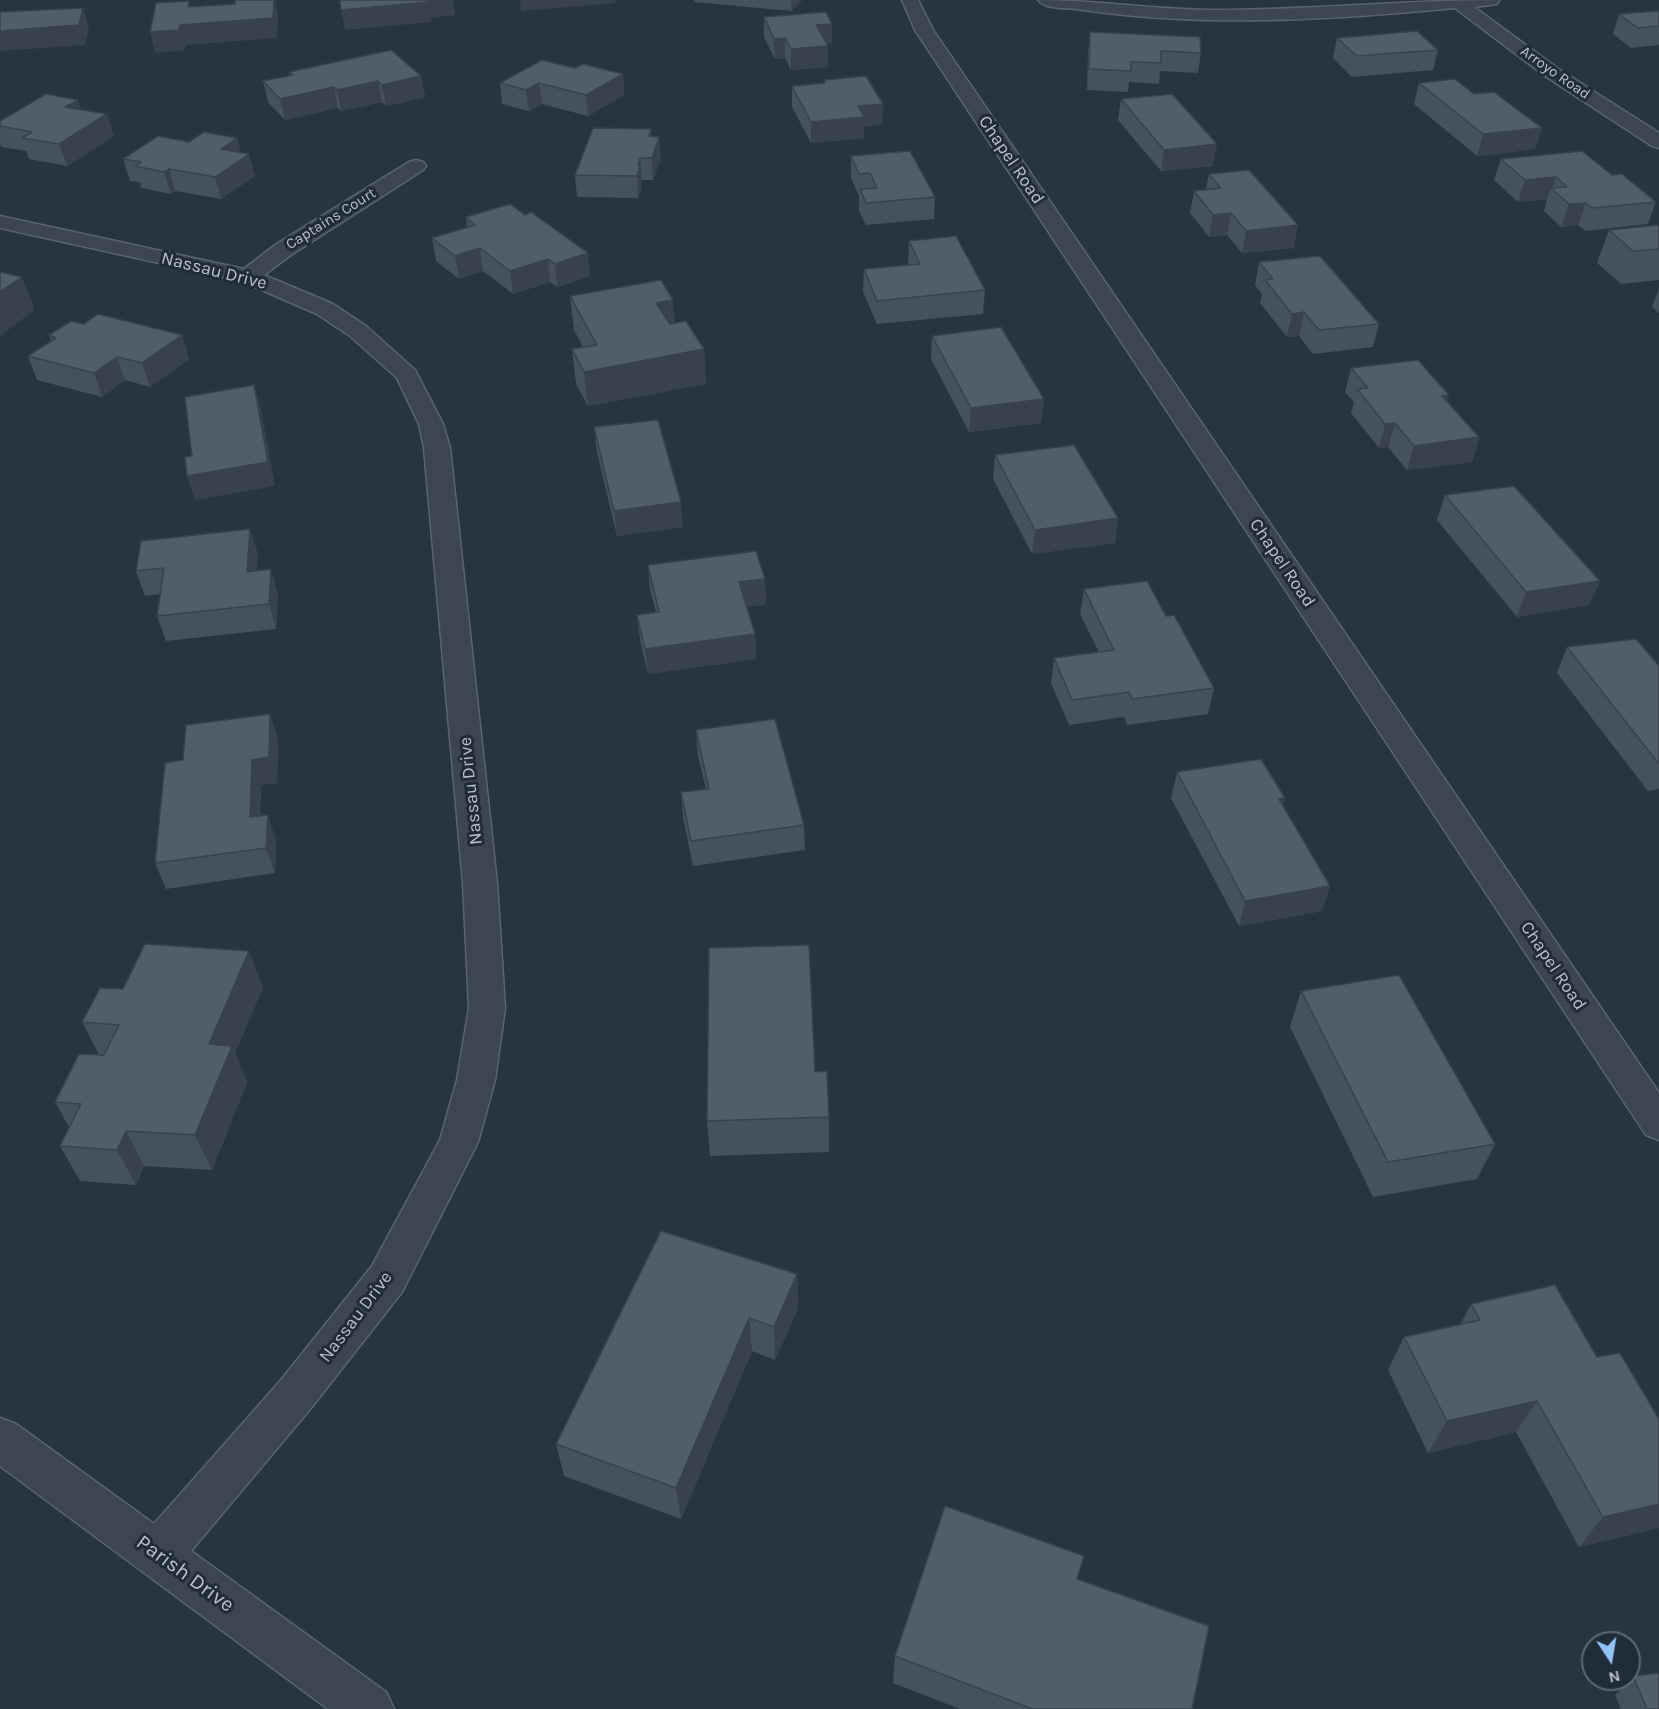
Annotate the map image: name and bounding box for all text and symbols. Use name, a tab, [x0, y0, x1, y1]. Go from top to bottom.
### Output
street label: Arroyo Road	[1517, 42, 1593, 104]
street label: Chapel Road	[973, 112, 1049, 208]
street label: Captains Court	[283, 184, 379, 254]
street label: Nassau Drive	[159, 247, 269, 295]
street label: Chapel Road	[1244, 515, 1320, 611]
street label: Nassau Drive	[455, 736, 487, 846]
street label: Chapel Road	[1515, 918, 1591, 1014]
street label: Nassau Drive	[315, 1267, 397, 1367]
street label: Parish Drive	[131, 1530, 239, 1618]
north arrow	[1581, 1631, 1641, 1691]
text: N	[1607, 1667, 1622, 1688]

